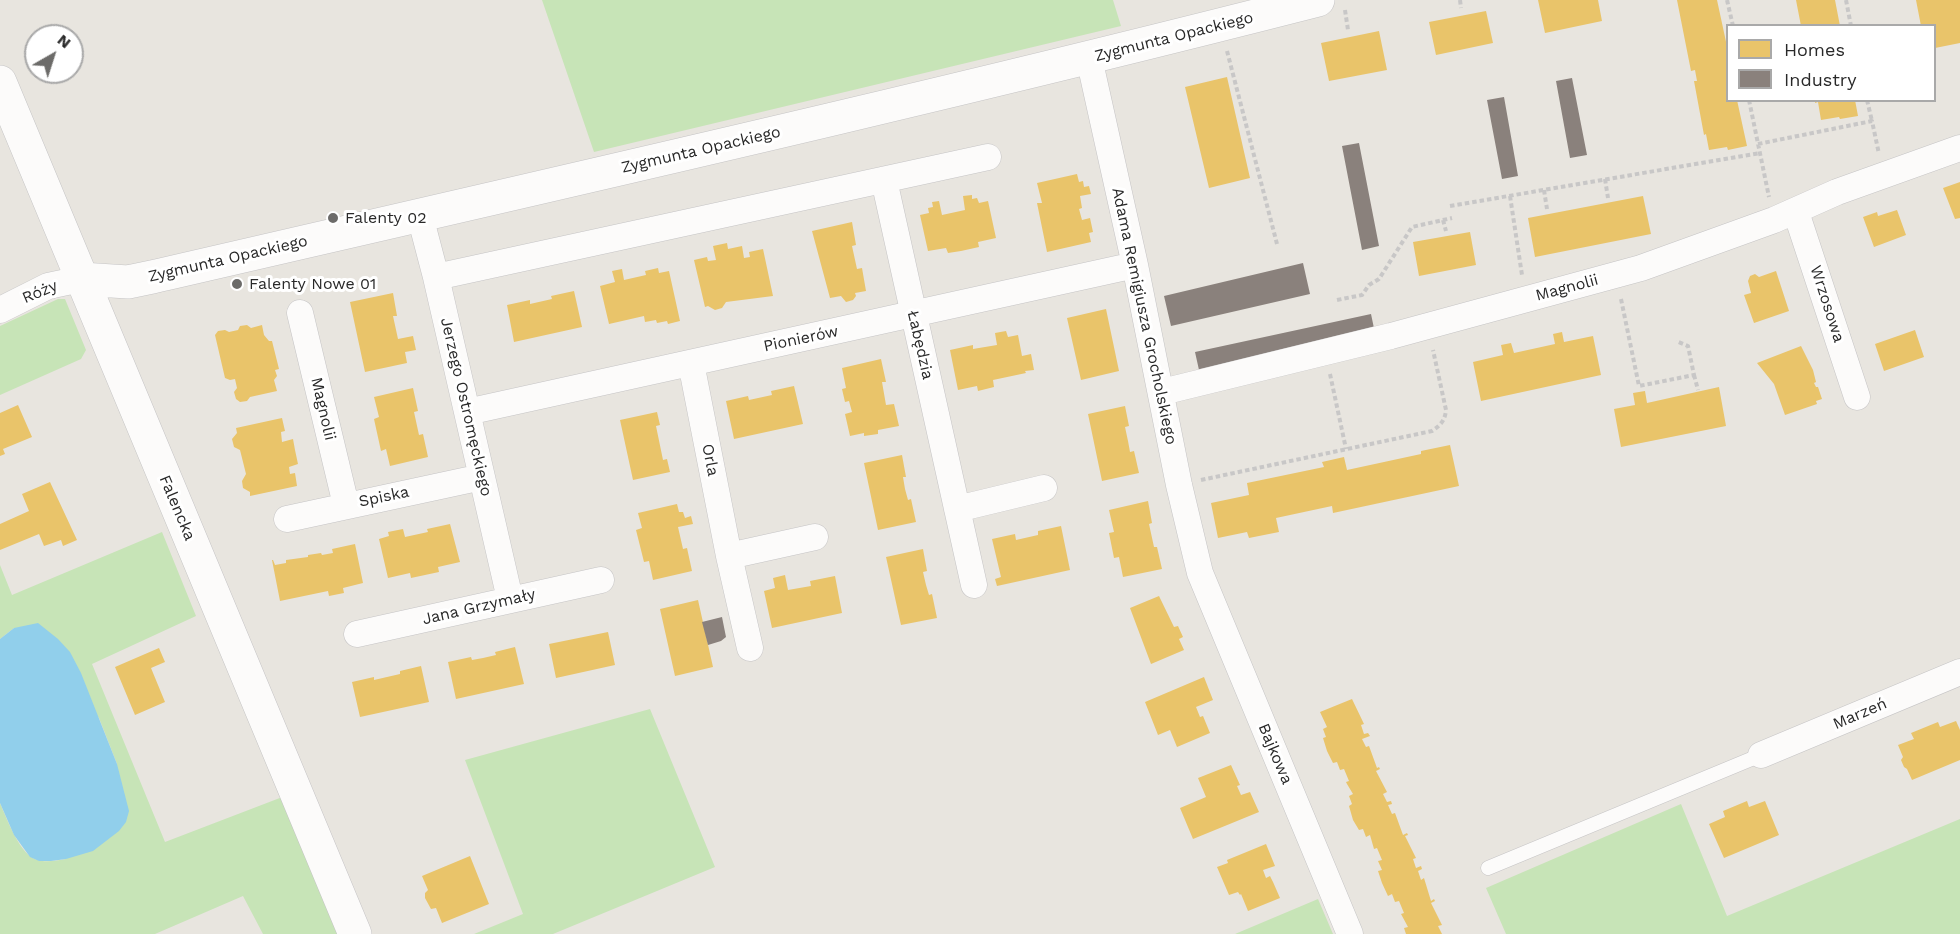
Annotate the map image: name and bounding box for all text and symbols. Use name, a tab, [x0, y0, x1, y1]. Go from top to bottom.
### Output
street label: Zygmunta Opackiego	[1093, 8, 1255, 66]
north arrow	[24, 24, 84, 84]
legend	[1726, 24, 1936, 102]
text: N	[54, 30, 75, 52]
text: Homes	[1784, 39, 1845, 60]
text: Industry	[1784, 69, 1856, 90]
street label: Zygmunta Opackiego	[620, 122, 782, 178]
street label: Adama Remigiusza Grocholskiego	[1107, 186, 1181, 446]
place label: Falenty 02	[345, 208, 427, 228]
marker: Falenty 02	[326, 211, 340, 225]
street label: Zygmunta Opackiego	[147, 231, 309, 287]
street label: Wrzosowa	[1806, 263, 1848, 345]
street label: Magnolii	[1534, 270, 1600, 306]
place label: Falenty Nowe 01	[249, 274, 376, 294]
street label: Róży	[19, 276, 61, 308]
marker: Falenty Nowe 01	[230, 277, 244, 291]
street label: Łabędzia	[903, 309, 937, 381]
street label: Jerzego Ostromęckiego	[436, 316, 496, 498]
street label: Pionierów	[762, 322, 840, 356]
street label: Magnolii	[306, 376, 340, 442]
street label: Orla	[697, 442, 723, 478]
street label: Falencka	[155, 473, 199, 543]
street label: Spiska	[357, 482, 411, 512]
street label: Jana Grzymały	[420, 585, 538, 629]
street label: Marzeń	[1830, 694, 1890, 734]
street label: Bajkowa	[1254, 721, 1296, 787]

